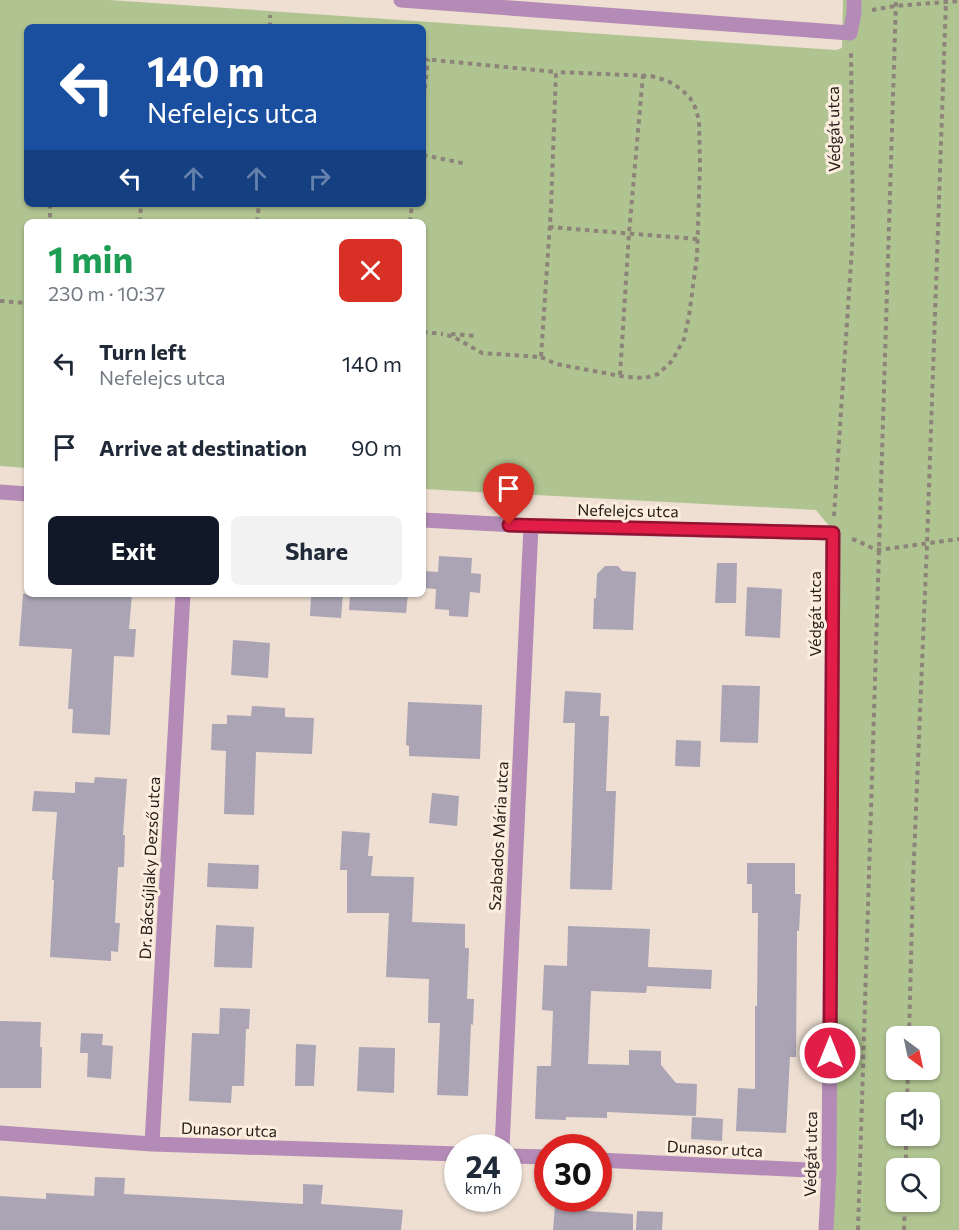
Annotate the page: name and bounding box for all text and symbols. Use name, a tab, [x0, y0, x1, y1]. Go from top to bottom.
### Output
text: 140 m	[147, 44, 264, 96]
icon: left	[48, 48, 126, 126]
street label: Védgát utca	[823, 86, 843, 172]
text: Nefelejcs utca	[147, 96, 318, 129]
icon: left	[114, 162, 147, 195]
icon: ahead	[177, 162, 210, 195]
icon: ahead	[240, 162, 273, 195]
icon: right	[303, 162, 336, 195]
text: 1 min	[48, 236, 133, 280]
button: close	[339, 239, 402, 302]
text: 230 m · 10:37	[48, 281, 165, 305]
text: Turn left	[99, 338, 186, 365]
icon: left	[48, 347, 81, 380]
text: 140 m	[342, 350, 402, 377]
text: Nefelejcs utca	[99, 365, 226, 389]
icon: arrive	[48, 431, 81, 464]
text: Arrive at destination	[99, 434, 307, 461]
text: 90 m	[351, 434, 402, 461]
pin	[483, 463, 534, 525]
icon: arrive	[492, 472, 525, 505]
street label: Nefelejcs utca	[577, 500, 679, 520]
button: Exit	[48, 516, 219, 585]
button: Share	[231, 516, 402, 585]
street label: Védgát utca	[805, 571, 824, 657]
street label: Szabados Mária utca	[485, 761, 511, 911]
street label: Dr. Bácsújlaky Dezső utca	[135, 776, 163, 960]
position arrow	[798, 1021, 862, 1085]
north arrow	[886, 1026, 940, 1080]
map controls	[886, 1026, 940, 1212]
button: sound	[886, 1092, 940, 1146]
street label: Védgát utca	[800, 1111, 820, 1197]
street label: Dunasor utca	[181, 1118, 277, 1140]
speed limit sign: 30	[534, 1134, 612, 1212]
street label: Dunasor utca	[666, 1136, 764, 1160]
text: 24	[465, 1147, 501, 1184]
button: search	[886, 1158, 940, 1212]
text: km/h	[465, 1179, 501, 1197]

